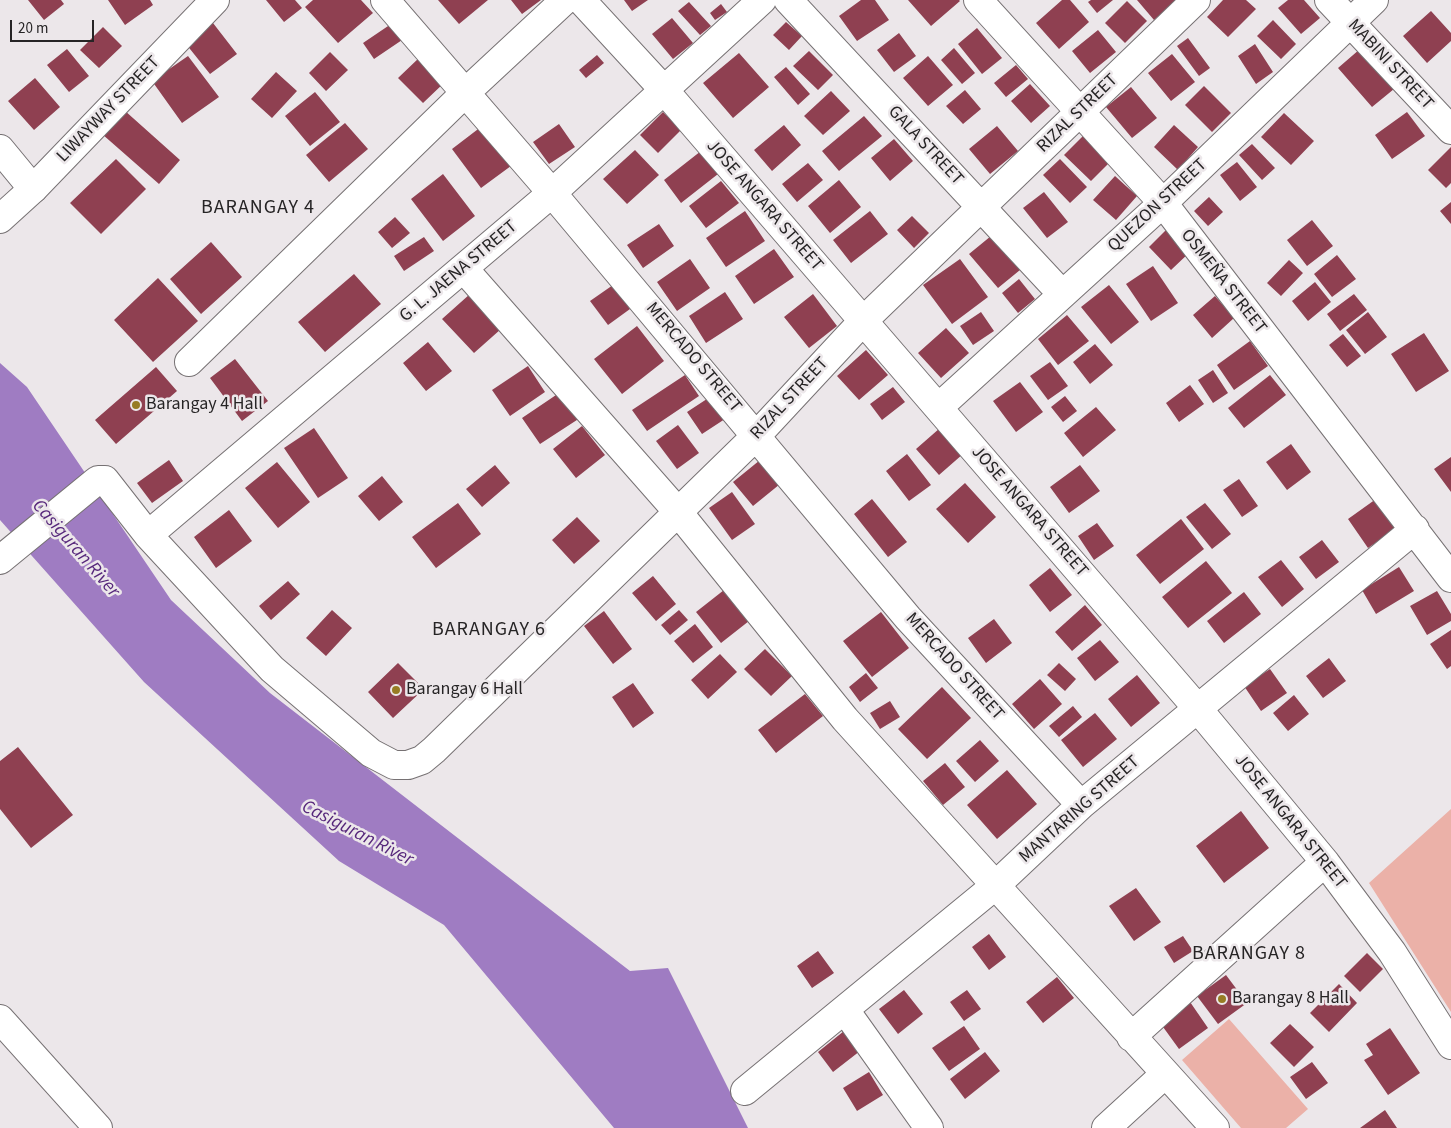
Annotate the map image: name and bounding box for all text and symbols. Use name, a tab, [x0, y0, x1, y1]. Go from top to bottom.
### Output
scale bar	[12, 10, 96, 42]
street label: MABINI STREET	[1343, 15, 1437, 115]
text: 20 m	[18, 18, 48, 39]
street label: LIWAYWAY STREET	[53, 52, 165, 168]
street label: RIZAL STREET	[1033, 70, 1123, 158]
street label: GALA STREET	[883, 102, 967, 190]
street label: JOSE ANGARA STREET	[701, 136, 827, 276]
street label: QUEZON STREET	[1104, 155, 1212, 257]
district label: BARANGAY 4	[200, 197, 316, 221]
street label: G. L. JAENA STREET	[396, 217, 522, 327]
street label: OSMEÑA STREET	[1175, 225, 1271, 339]
street label: MERCADO STREET	[641, 298, 745, 418]
street label: RIZAL STREET	[746, 353, 834, 445]
place label: Barangay 4 Hall	[146, 394, 263, 416]
marker: Barangay 4 Hall	[130, 399, 142, 411]
street label: JOSE ANGARA STREET	[966, 442, 1092, 582]
water label: Casiguran River	[26, 495, 124, 603]
street label: MERCADO STREET	[900, 609, 1008, 725]
district label: BARANGAY 6	[431, 619, 547, 643]
place label: Barangay 6 Hall	[406, 679, 523, 701]
marker: Barangay 6 Hall	[390, 684, 402, 696]
street label: JOSE ANGARA STREET	[1229, 750, 1351, 894]
street label: MANTARING STREET	[1015, 752, 1145, 868]
water label: Casiguran River	[297, 796, 417, 872]
district label: BARANGAY 8	[1191, 943, 1307, 967]
place label: Barangay 8 Hall	[1232, 988, 1349, 1010]
marker: Barangay 8 Hall	[1216, 993, 1228, 1005]

